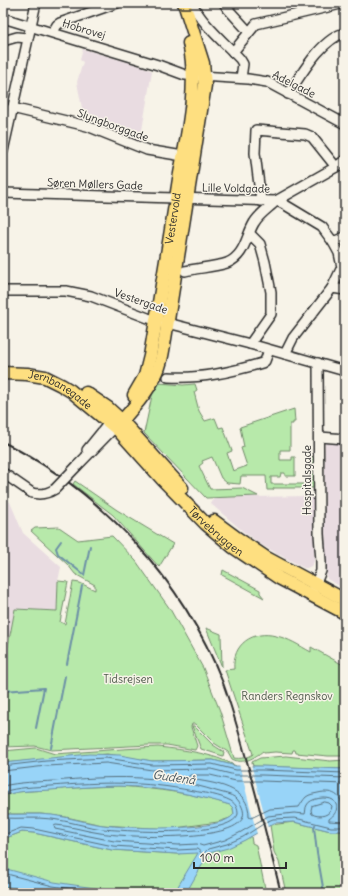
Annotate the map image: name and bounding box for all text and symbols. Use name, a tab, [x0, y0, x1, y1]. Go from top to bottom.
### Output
street label: Hobrovej	[61, 16, 107, 42]
street label: Adelgade	[270, 67, 318, 101]
street label: Slyngborggade	[75, 106, 151, 144]
street label: Søren Møllers Gade	[47, 175, 143, 193]
street label: Lille Voldgade	[202, 180, 270, 196]
street label: Vestervold	[162, 191, 184, 245]
street label: Vestergade	[112, 285, 170, 317]
street label: Jernbanegade	[27, 367, 95, 412]
street label: Hospitalsgade	[300, 445, 314, 515]
street label: Tørvebryggen	[186, 503, 246, 559]
park label: Tidsrejsen	[103, 672, 153, 686]
park label: Randers Regnskov	[241, 689, 333, 703]
water label: Gudenå	[152, 767, 197, 788]
scale bar	[194, 844, 286, 870]
text: 100 m	[200, 850, 234, 865]

